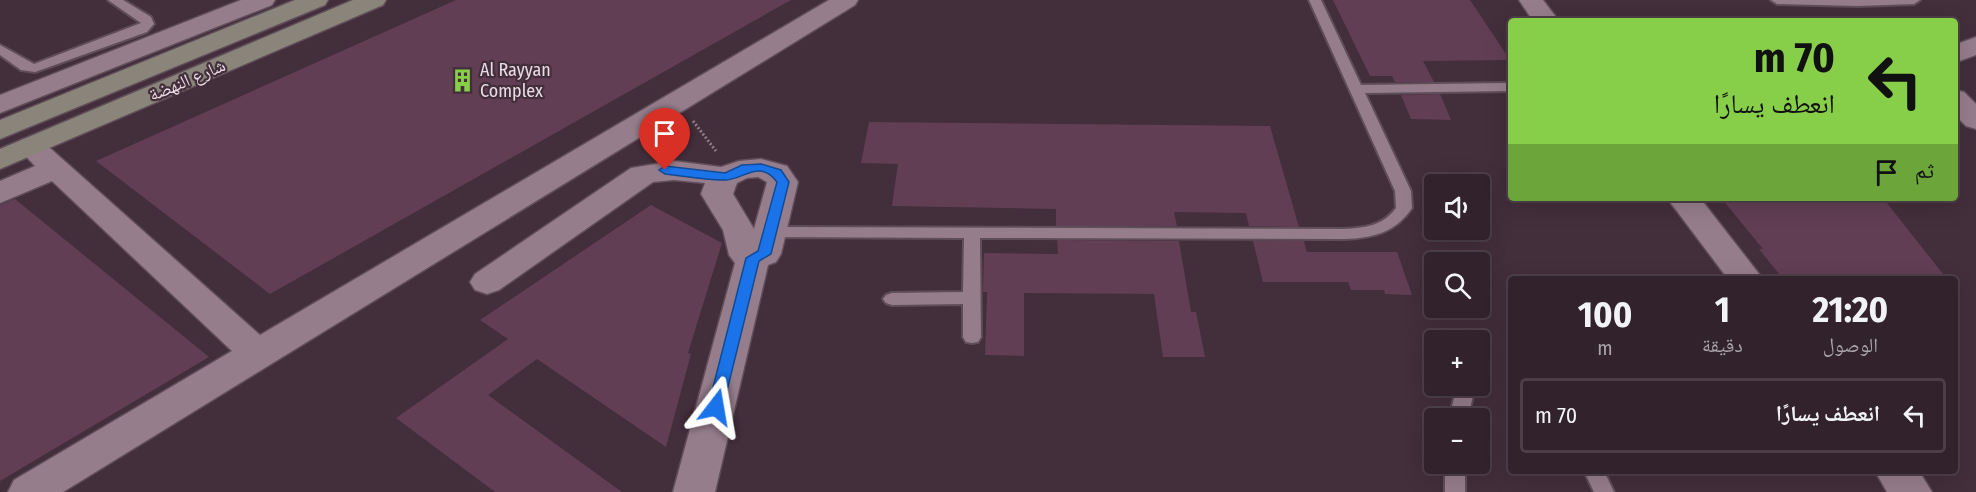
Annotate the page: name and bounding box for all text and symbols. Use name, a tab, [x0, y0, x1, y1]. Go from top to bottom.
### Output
text: 70 m	[1754, 33, 1835, 83]
icon: left	[1856, 42, 1934, 120]
street label: شارع النهضة	[146, 54, 228, 106]
place label: Al Rayyan Complex	[480, 59, 551, 102]
building icon: Al Rayyan Complex	[449, 67, 475, 93]
text: انعطف يسارًا	[1714, 88, 1835, 120]
pin	[639, 108, 690, 170]
icon: arrive	[648, 117, 681, 150]
icon: arrive	[1870, 156, 1903, 189]
text: ثم	[1915, 157, 1934, 184]
map controls	[1424, 174, 1490, 474]
button: sound	[1424, 174, 1490, 240]
button: search	[1424, 252, 1490, 318]
text: 1	[1715, 288, 1730, 332]
text: 21:20	[1812, 288, 1888, 332]
text: 100	[1578, 293, 1632, 337]
button: +	[1424, 330, 1490, 396]
text: دقيقة	[1702, 333, 1743, 357]
text: الوصول	[1823, 333, 1878, 357]
text: m	[1597, 336, 1613, 360]
position arrow	[684, 375, 748, 439]
icon: left	[1898, 399, 1931, 432]
text: انعطف يسارًا	[1776, 400, 1880, 427]
text: 70 m	[1535, 402, 1577, 429]
button: −	[1424, 408, 1490, 474]

